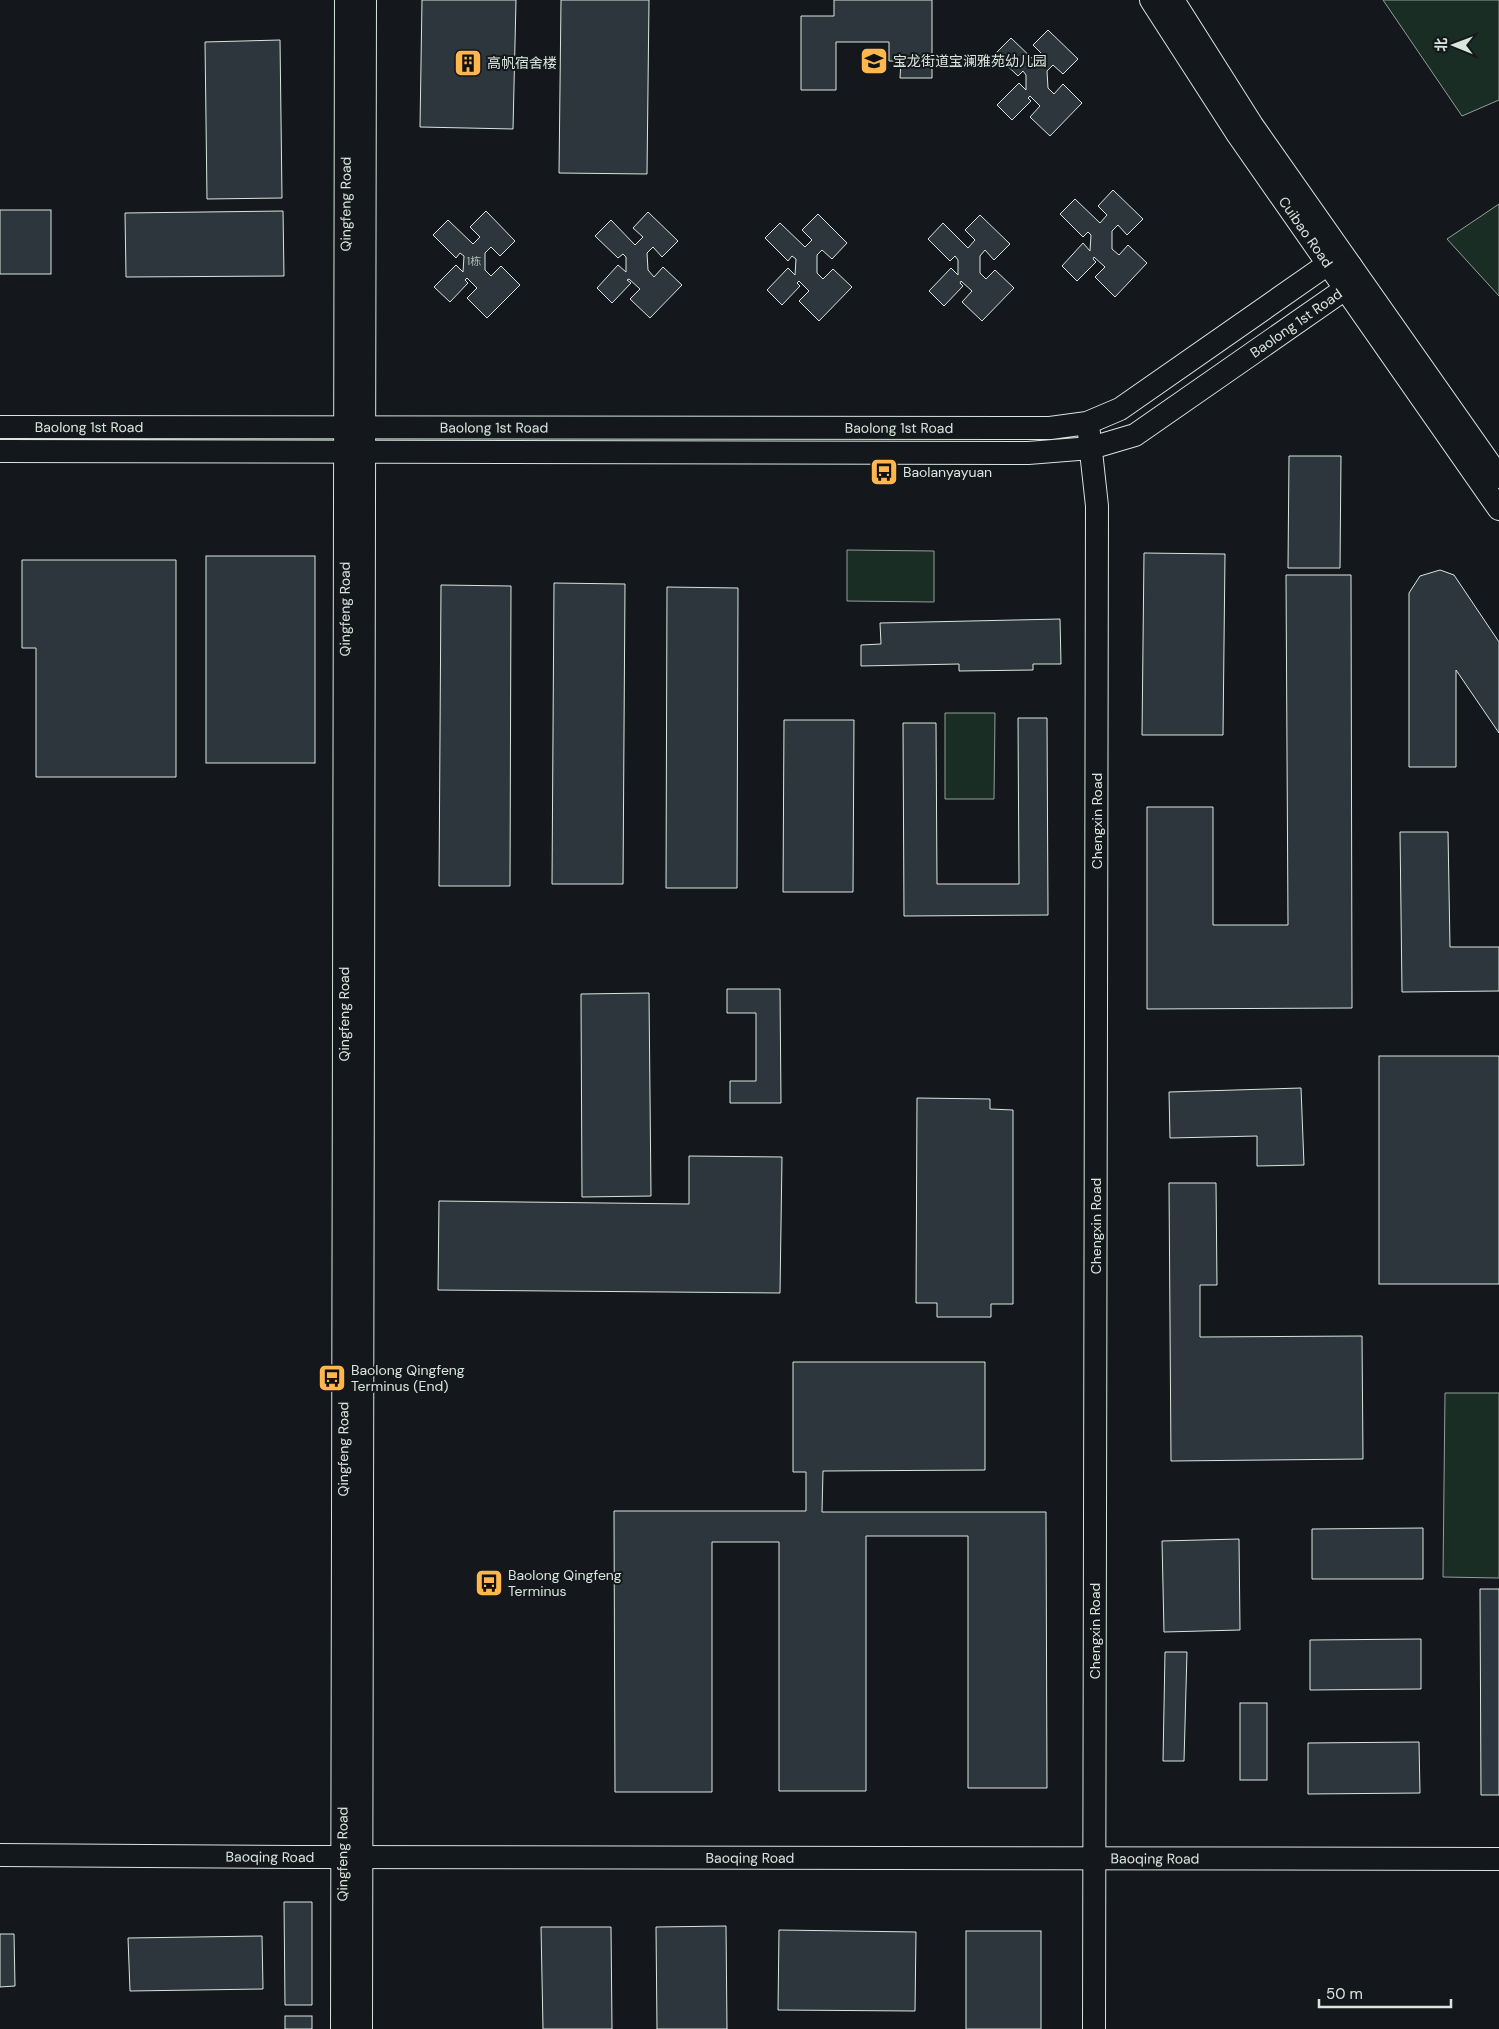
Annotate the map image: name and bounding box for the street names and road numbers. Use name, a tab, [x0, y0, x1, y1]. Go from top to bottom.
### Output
street label: Qingfeng Road	[337, 157, 355, 251]
street label: Cuibao Road	[1275, 193, 1337, 271]
street label: Baolong 1st Road	[1247, 285, 1345, 361]
street label: Baolong 1st Road	[35, 418, 143, 436]
street label: Baolong 1st Road	[440, 418, 548, 437]
street label: Baolong 1st Road	[845, 419, 953, 437]
street label: Qingfeng Road	[336, 562, 354, 656]
street label: Chengxin Road	[1088, 773, 1106, 869]
street label: Qingfeng Road	[335, 967, 353, 1061]
street label: Chengxin Road	[1087, 1178, 1105, 1274]
street label: Qingfeng Road	[334, 1402, 352, 1496]
street label: Chengxin Road	[1086, 1583, 1104, 1679]
street label: Qingfeng Road	[333, 1807, 351, 1901]
street label: Baoqing Road	[226, 1848, 314, 1866]
street label: Baoqing Road	[706, 1849, 794, 1867]
street label: Baoqing Road	[1111, 1849, 1199, 1868]

